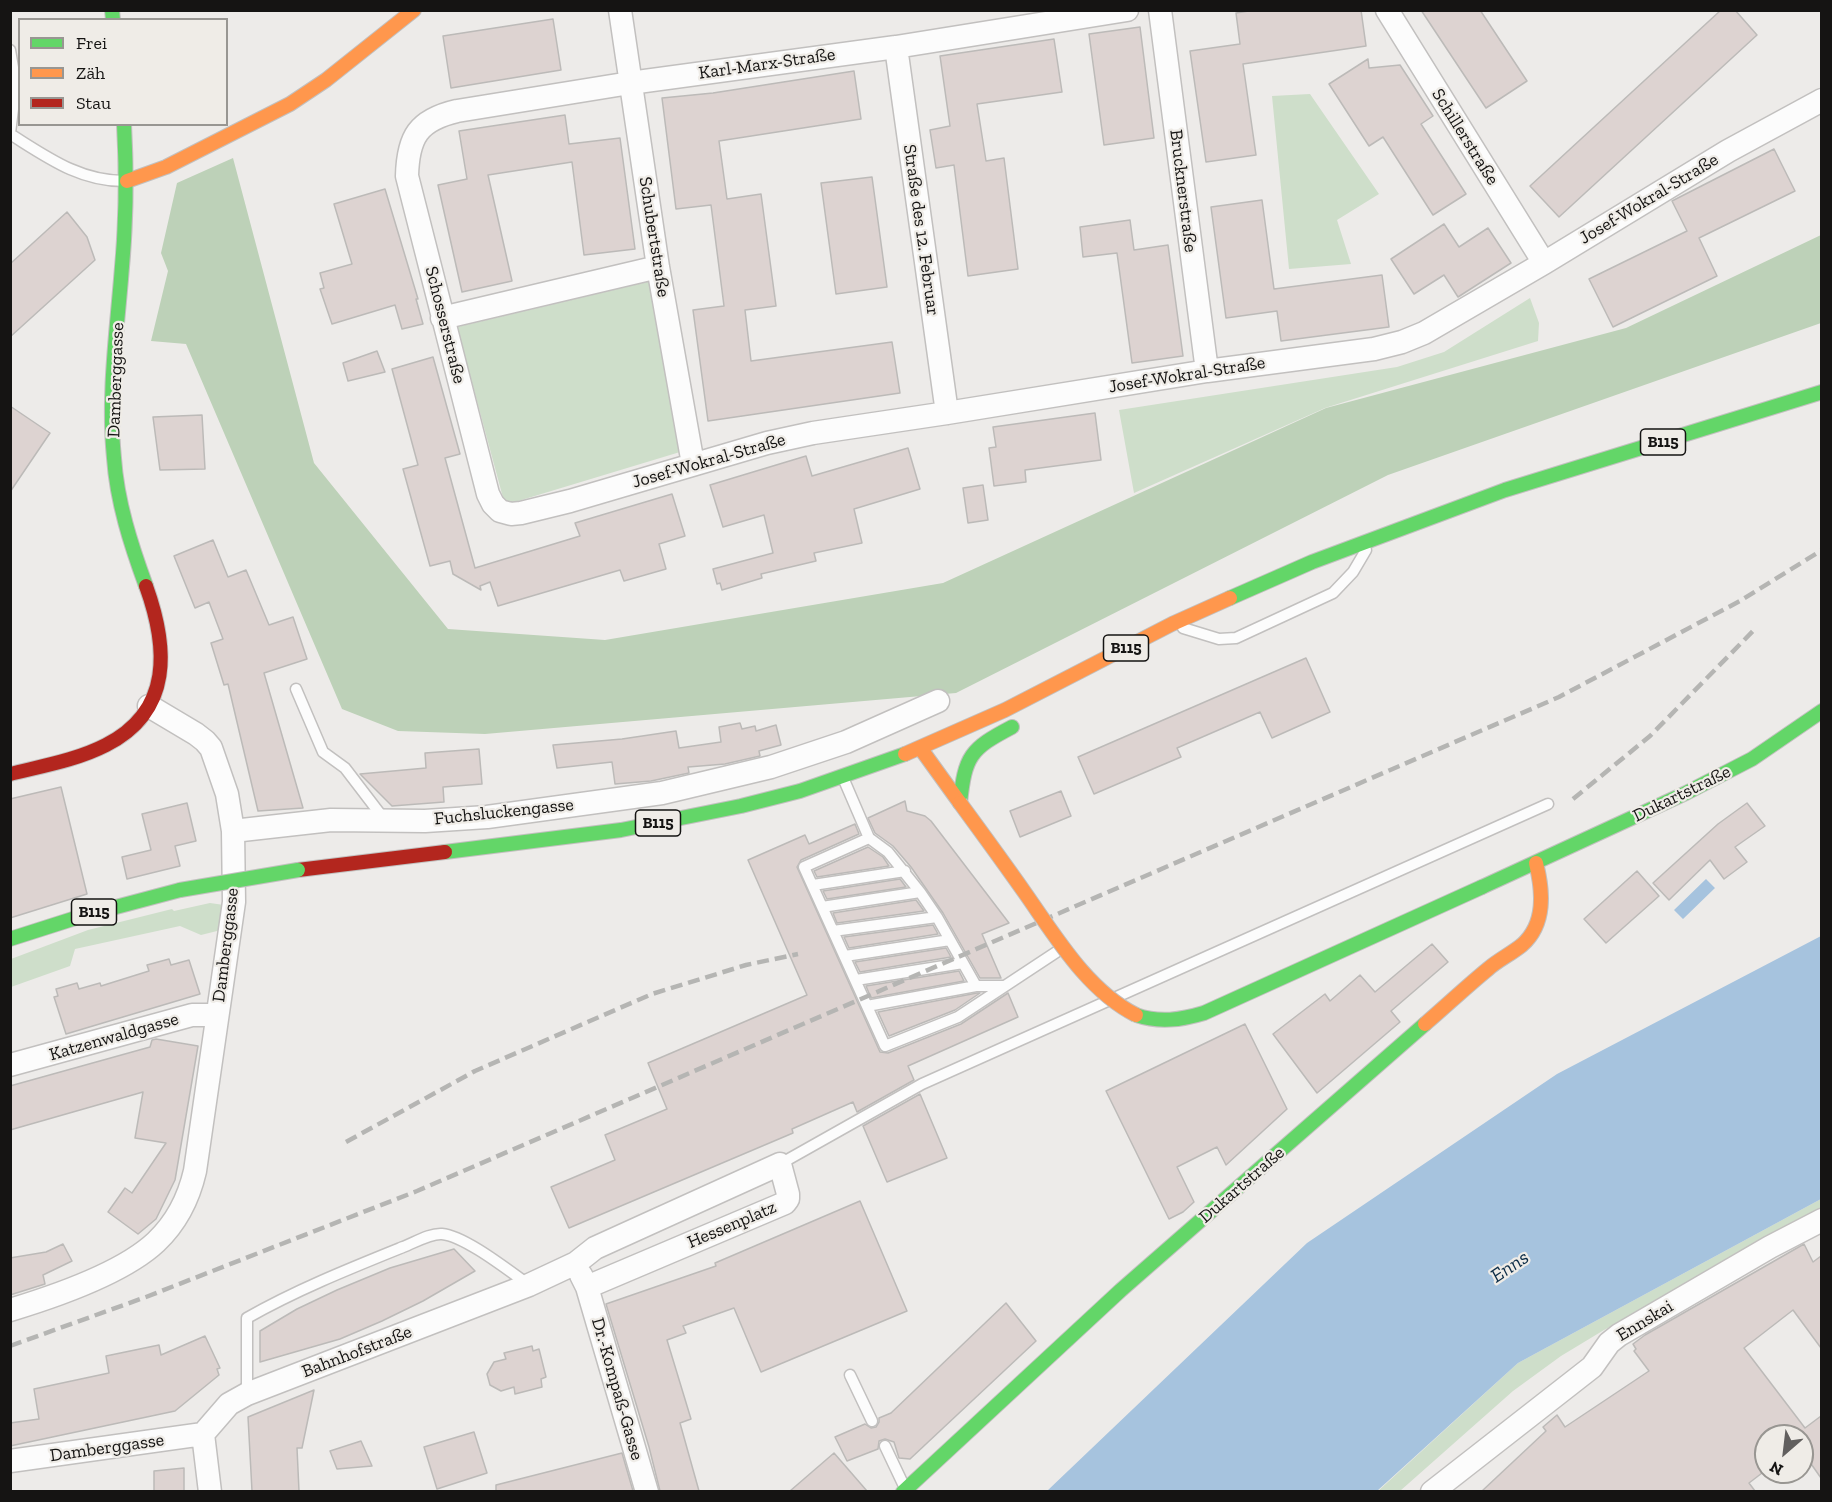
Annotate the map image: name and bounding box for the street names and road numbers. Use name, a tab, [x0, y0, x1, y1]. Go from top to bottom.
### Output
street label: Karl-Marx-Straße	[697, 44, 837, 84]
street label: Schillerstraße	[1427, 85, 1503, 189]
street label: Brucknerstraße	[1165, 128, 1201, 254]
street label: Straße des 12. Februar	[898, 143, 944, 317]
street label: Josef-Wokral-Straße	[1576, 149, 1722, 249]
street label: Schubertstraße	[634, 175, 674, 299]
street label: Schosserstraße	[420, 264, 470, 386]
street label: Damberggasse	[103, 322, 129, 438]
street label: Josef-Wokral-Straße	[1107, 352, 1267, 398]
street label: Josef-Wokral-Straße	[630, 429, 788, 493]
road number: B115	[1640, 429, 1686, 455]
road number: B115	[1104, 635, 1148, 661]
street label: Dukartstraße	[1630, 761, 1734, 827]
street label: Fuchsluckengasse	[433, 794, 575, 830]
road number: B115	[636, 810, 680, 836]
street label: Damberggasse	[208, 887, 244, 1003]
road number: B115	[72, 899, 116, 925]
street label: Katzenwaldgasse	[47, 1008, 181, 1066]
street label: Dukartstraße	[1195, 1142, 1289, 1228]
street label: Hessenplatz	[684, 1197, 780, 1253]
street label: Ennskai	[1613, 1296, 1677, 1346]
street label: Dr.-Kompaß-Gasse	[586, 1315, 648, 1463]
street label: Bahnhofstraße	[299, 1321, 415, 1383]
street label: Damberggasse	[49, 1429, 165, 1467]

